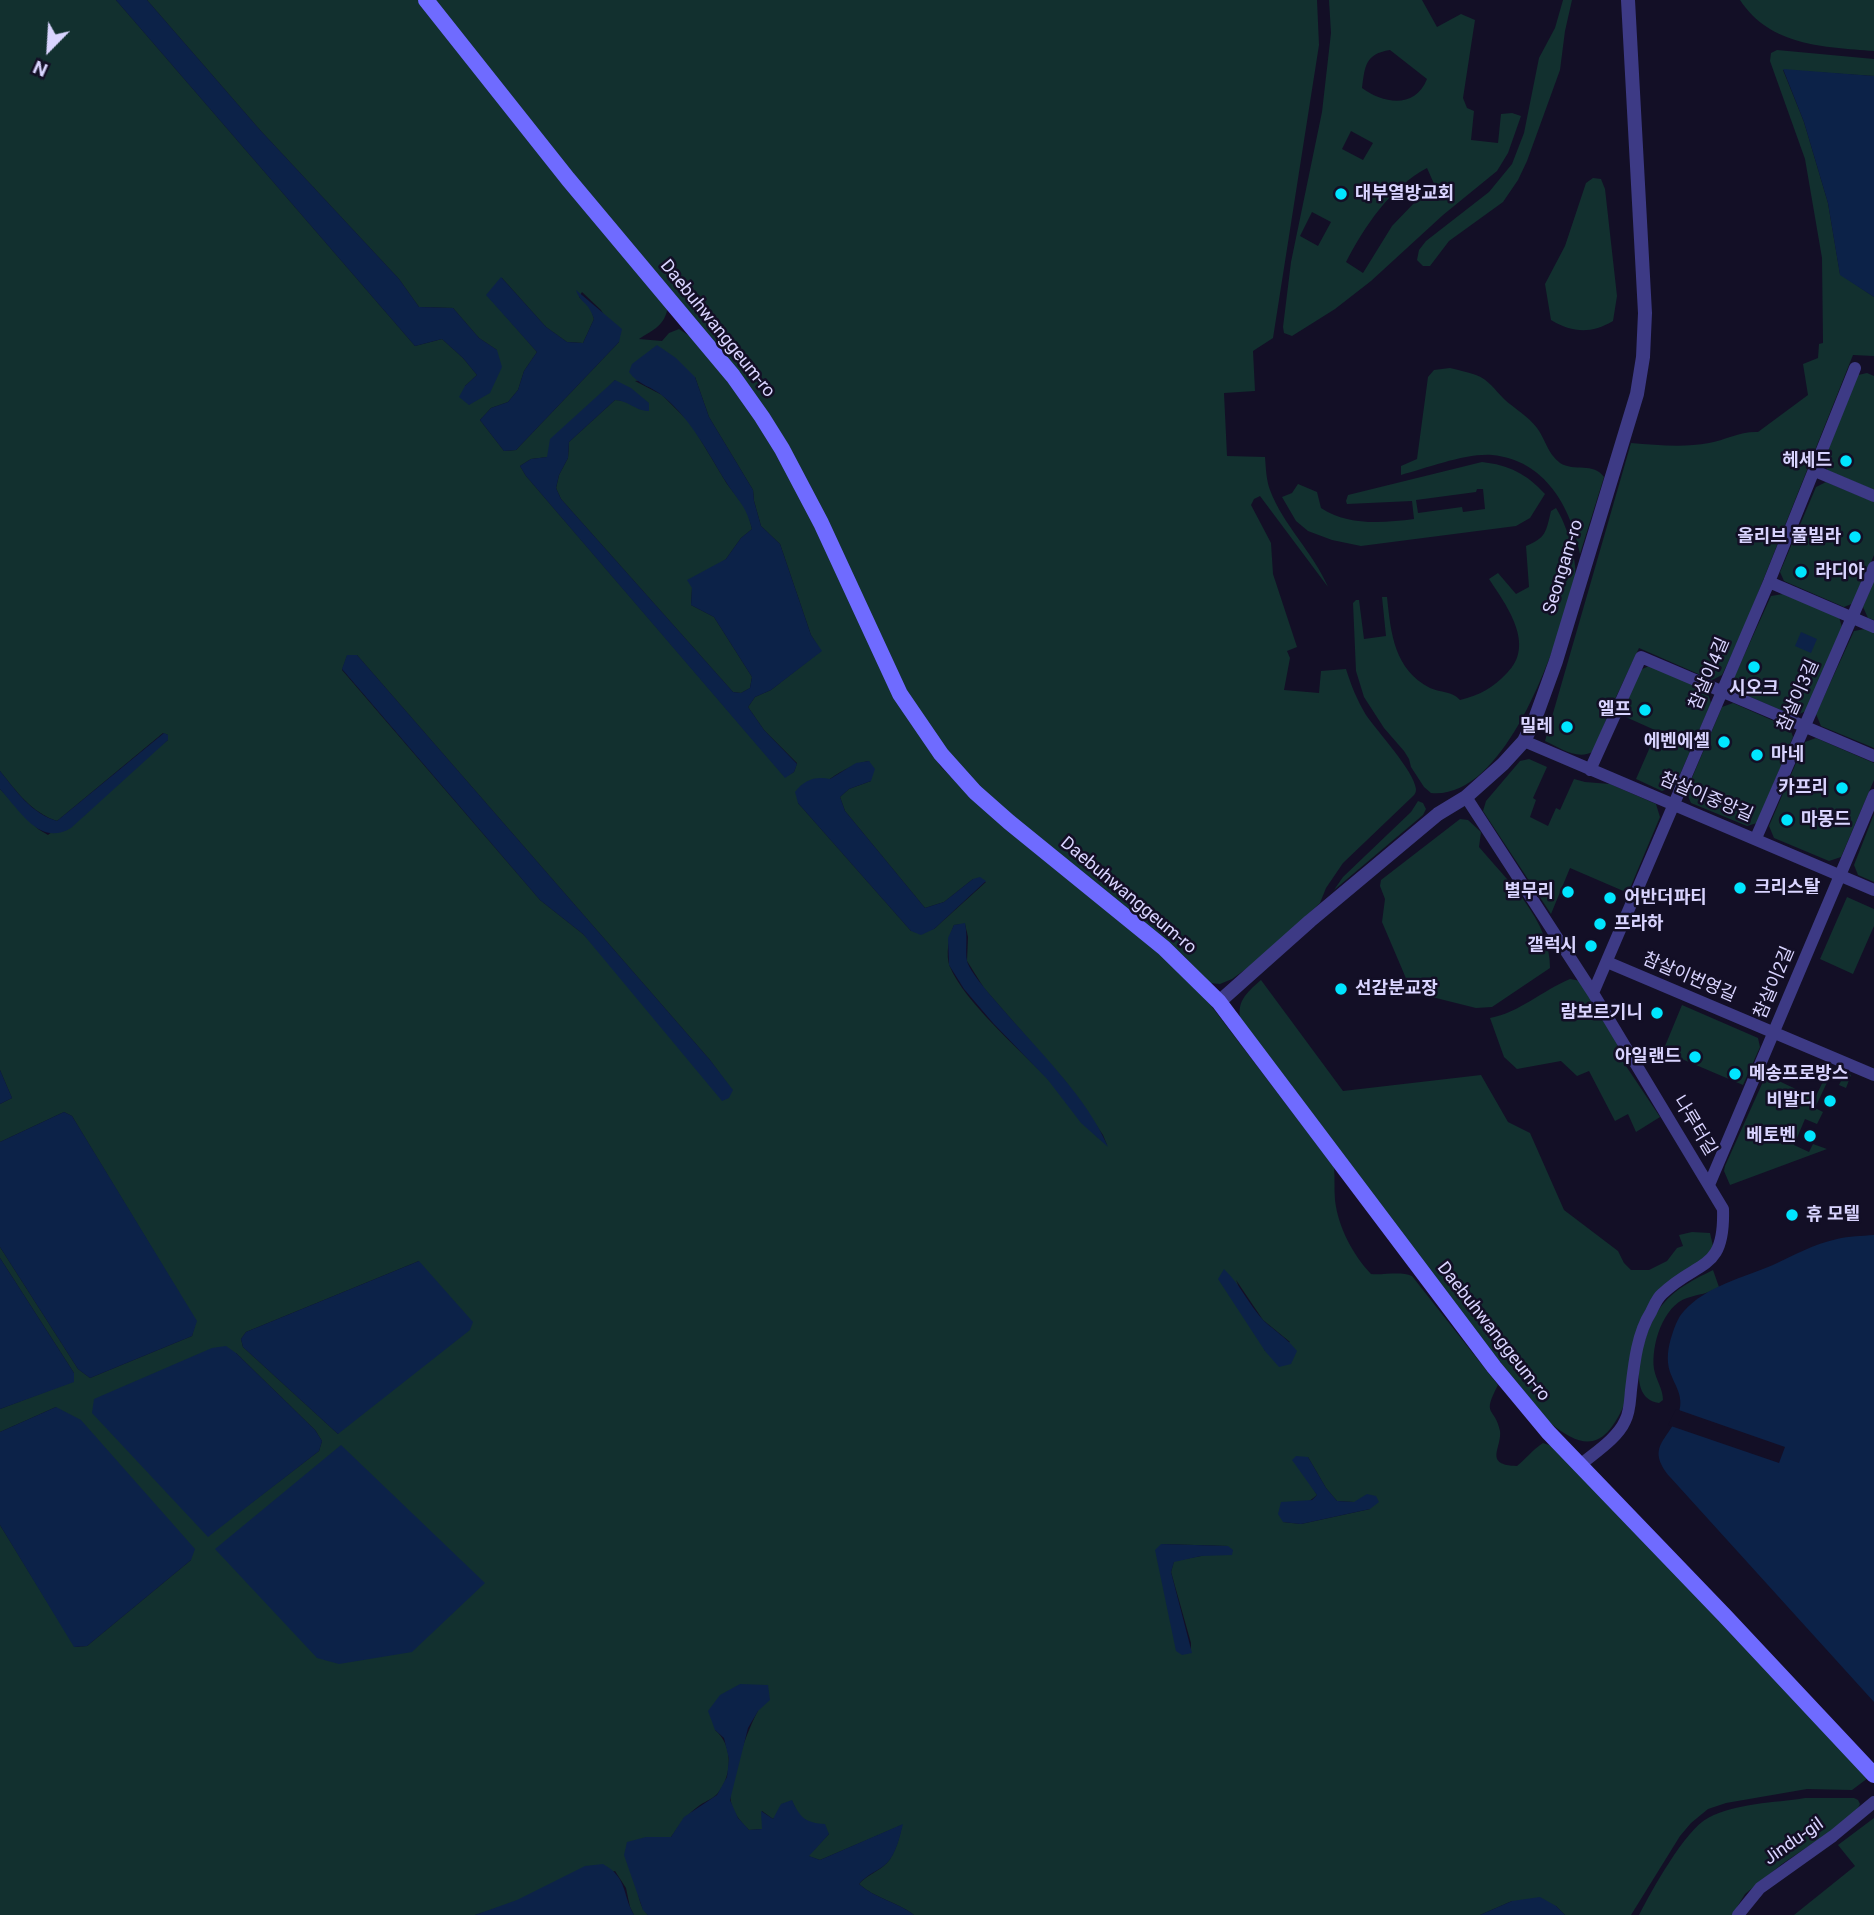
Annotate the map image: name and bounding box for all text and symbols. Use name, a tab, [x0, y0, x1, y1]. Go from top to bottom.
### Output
north arrow	[14, 14, 84, 84]
text: N	[29, 55, 51, 82]
place label: 대부열방교회	[1355, 183, 1454, 205]
marker: 대부열방교회	[1333, 186, 1349, 202]
street label: Daebuhwanggeum-ro	[655, 256, 779, 402]
place label: 헤세드	[1782, 450, 1832, 472]
marker: 헤세드	[1838, 453, 1854, 469]
street label: Seongam-ro	[1539, 517, 1589, 617]
place label: 올리브 풀빌라	[1737, 526, 1841, 548]
marker: 올리브 풀빌라	[1847, 529, 1863, 545]
place label: 라디아	[1815, 561, 1865, 583]
marker: 라디아	[1793, 564, 1809, 580]
street label: 참살이4길	[1685, 635, 1735, 713]
street label: 참살이3길	[1774, 657, 1824, 735]
marker: 시오크	[1746, 659, 1762, 675]
place label: 시오크	[1729, 678, 1779, 700]
place label: 엘프	[1598, 699, 1631, 721]
marker: 엘프	[1637, 702, 1653, 718]
place label: 밀레	[1520, 716, 1553, 738]
marker: 밀레	[1559, 719, 1575, 735]
place label: 에벤에셀	[1644, 731, 1710, 753]
marker: 에벤에셀	[1716, 734, 1732, 750]
place label: 마네	[1771, 744, 1804, 766]
marker: 마네	[1749, 747, 1765, 763]
street label: 참살이중앙길	[1656, 769, 1756, 827]
place label: 카프리	[1778, 777, 1828, 799]
marker: 카프리	[1834, 780, 1850, 796]
place label: 마몽드	[1801, 809, 1851, 831]
marker: 마몽드	[1779, 812, 1795, 828]
street label: Daebuhwanggeum-ro	[1056, 833, 1200, 959]
place label: 크리스탈	[1754, 877, 1820, 899]
marker: 크리스탈	[1732, 880, 1748, 896]
place label: 별무리	[1504, 881, 1554, 903]
marker: 별무리	[1560, 884, 1576, 900]
place label: 어반더파티	[1624, 887, 1707, 909]
marker: 어반더파티	[1602, 890, 1618, 906]
place label: 프라하	[1614, 913, 1664, 935]
marker: 프라하	[1592, 916, 1608, 932]
place label: 갤럭시	[1527, 935, 1577, 957]
marker: 갤럭시	[1583, 938, 1599, 954]
street label: 참살이2길	[1750, 944, 1800, 1022]
street label: 참살이번영길	[1639, 949, 1739, 1007]
place label: 선감분교장	[1355, 978, 1438, 1000]
marker: 선감분교장	[1333, 981, 1349, 997]
place label: 람보르기니	[1560, 1002, 1643, 1024]
marker: 람보르기니	[1649, 1005, 1665, 1021]
place label: 아일랜드	[1615, 1046, 1681, 1068]
marker: 아일랜드	[1687, 1049, 1703, 1065]
place label: 메송프로방스	[1749, 1063, 1848, 1085]
marker: 메송프로방스	[1727, 1066, 1743, 1082]
place label: 비발디	[1766, 1090, 1816, 1112]
street label: 나루터길	[1668, 1092, 1720, 1160]
marker: 비발디	[1822, 1093, 1838, 1109]
place label: 베토벤	[1746, 1125, 1796, 1147]
marker: 베토벤	[1802, 1128, 1818, 1144]
place label: 휴 모텔	[1806, 1204, 1860, 1226]
marker: 휴 모텔	[1784, 1207, 1800, 1223]
street label: Daebuhwanggeum-ro	[1432, 1258, 1554, 1406]
street label: Jindu-gil	[1760, 1814, 1828, 1870]

